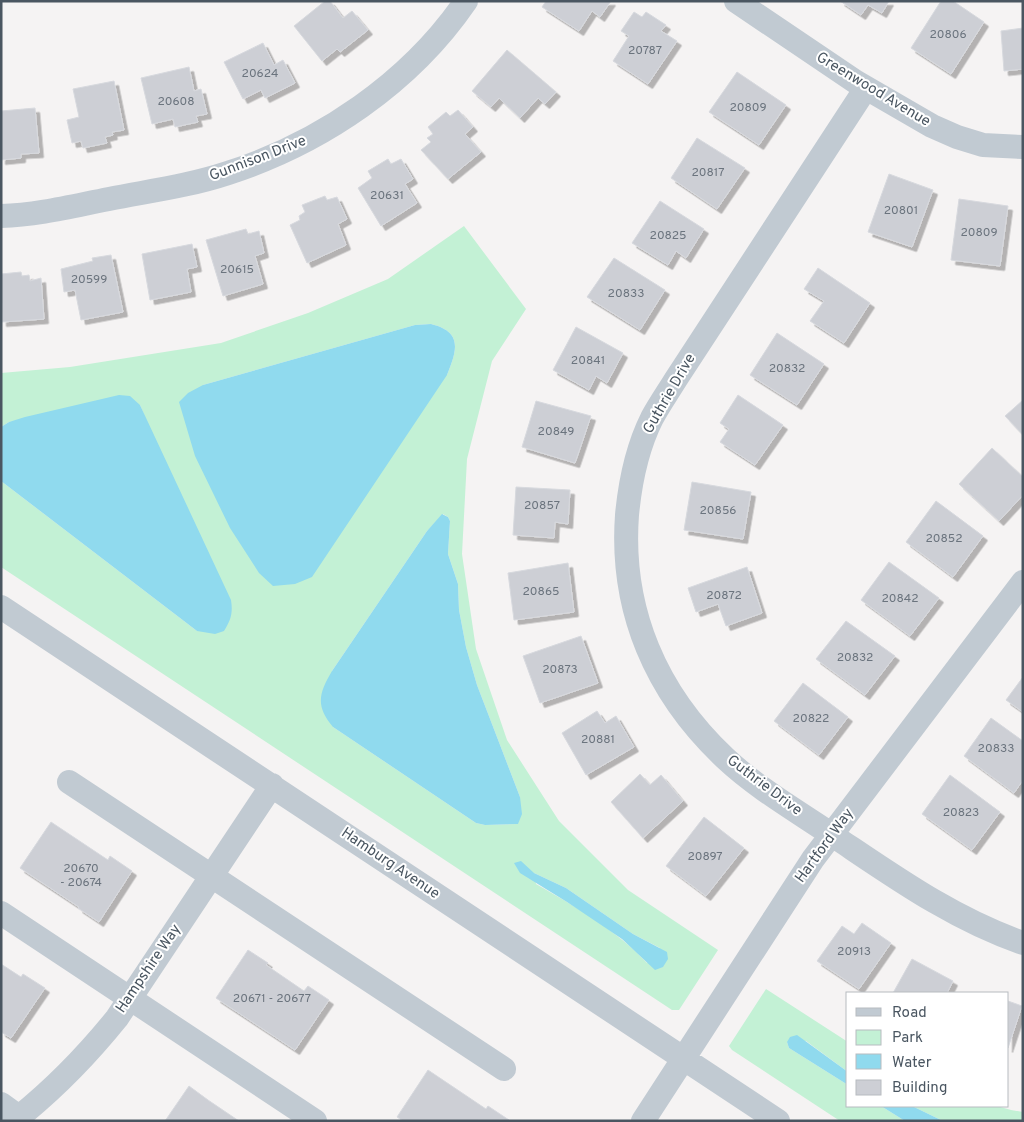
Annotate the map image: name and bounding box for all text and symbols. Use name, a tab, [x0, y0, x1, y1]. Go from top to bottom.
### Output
house number: 20806	[929, 27, 967, 43]
house number: 20787	[628, 43, 662, 59]
street label: Greenwood Avenue	[812, 48, 934, 132]
house number: 20624	[242, 66, 278, 82]
house number: 20608	[157, 94, 195, 110]
house number: 20809	[729, 100, 767, 116]
street label: Gunnison Drive	[207, 132, 309, 186]
house number: 20817	[691, 165, 725, 181]
house number: 20631	[370, 188, 404, 204]
house number: 20801	[884, 203, 918, 219]
house number: 20809	[960, 225, 998, 241]
house number: 20825	[650, 228, 686, 244]
house number: 20615	[220, 262, 254, 278]
house number: 20599	[71, 272, 107, 288]
house number: 20833	[608, 286, 644, 302]
street label: Guthrie Drive	[639, 351, 701, 437]
house number: 20841	[571, 353, 605, 369]
house number: 20832	[769, 361, 805, 377]
house number: 20849	[538, 424, 574, 440]
house number: 20857	[524, 498, 560, 514]
house number: 20856	[700, 503, 737, 519]
house number: 20852	[925, 531, 963, 547]
house number: 20865	[523, 584, 560, 600]
house number: 20872	[706, 588, 742, 604]
house number: 20842	[881, 591, 919, 607]
house number: 20832	[837, 650, 873, 666]
house number: 20873	[542, 662, 578, 678]
house number: 20822	[793, 711, 829, 727]
house number: 20881	[581, 732, 615, 748]
house number: 20833	[978, 741, 1014, 757]
street label: Guthrie Drive	[723, 751, 805, 821]
street label: Hartford Way	[792, 805, 859, 887]
house number: 20823	[943, 805, 979, 821]
street label: Hamburg Avenue	[337, 824, 443, 904]
house number: 20897	[687, 849, 723, 865]
house number: 20670 - 20674	[60, 861, 102, 891]
street label: Hampshire Way	[112, 921, 186, 1017]
house number: 20913	[837, 944, 871, 960]
house number: 20671 - 20677	[233, 991, 311, 1007]
legend	[846, 992, 1009, 1107]
text: Road	[892, 1004, 927, 1023]
text: Park	[892, 1029, 923, 1048]
text: Water	[892, 1054, 932, 1073]
text: Building	[892, 1079, 947, 1098]

